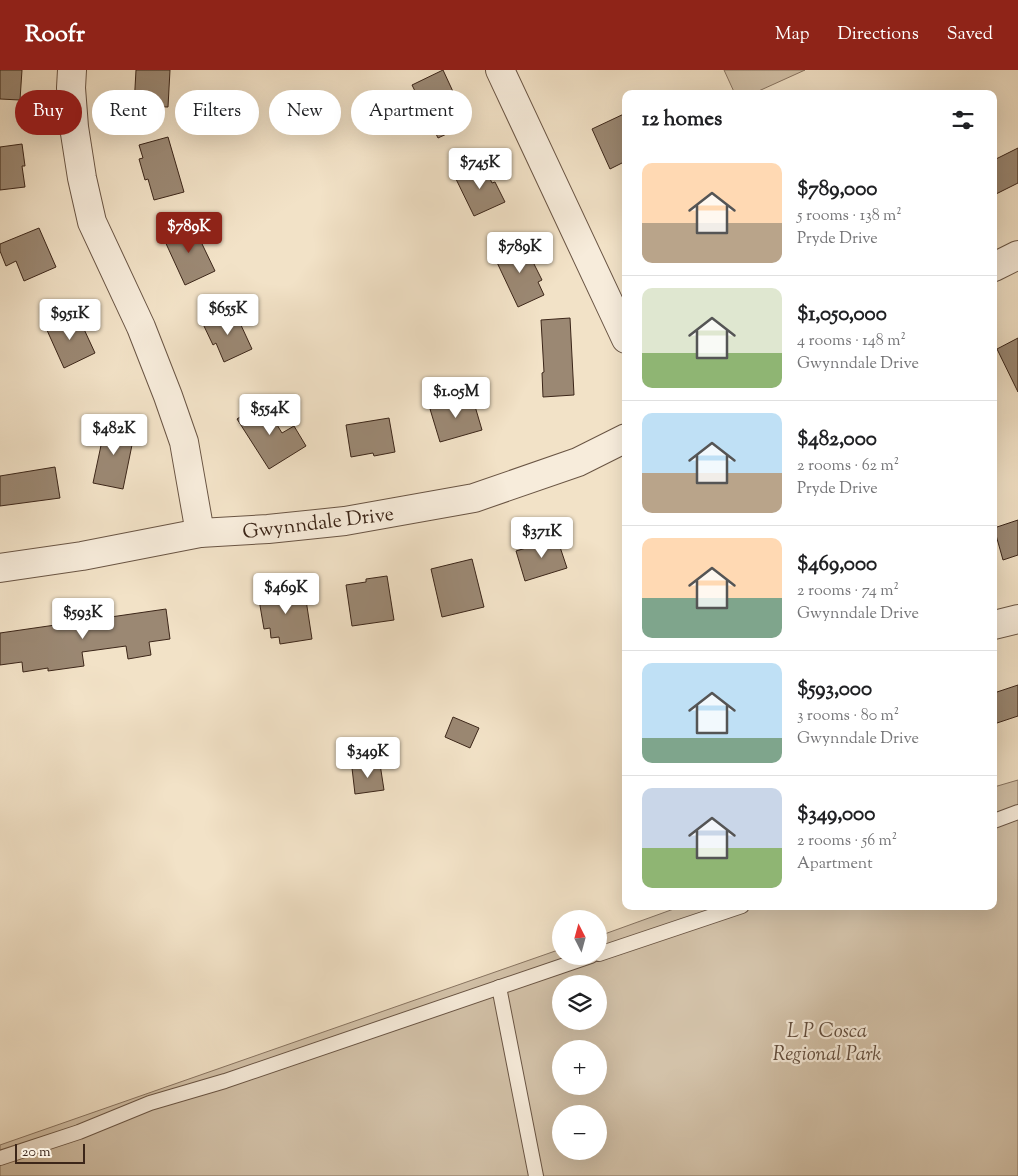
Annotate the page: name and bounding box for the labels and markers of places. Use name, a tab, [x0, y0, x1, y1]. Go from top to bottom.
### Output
pin: $745K	[445, 148, 515, 190]
pin: $789K	[154, 212, 224, 254]
pin: $789K	[485, 232, 555, 274]
pin: $655K	[193, 294, 263, 336]
pin: $951K	[35, 298, 105, 341]
pin: $1.05M	[415, 376, 497, 419]
pin: $554K	[235, 394, 305, 436]
pin: $482K	[79, 414, 149, 456]
pin: $371K	[507, 516, 577, 559]
pin: $469K	[251, 572, 321, 615]
pin: $593K	[48, 598, 118, 640]
pin: $349K	[333, 736, 403, 779]

